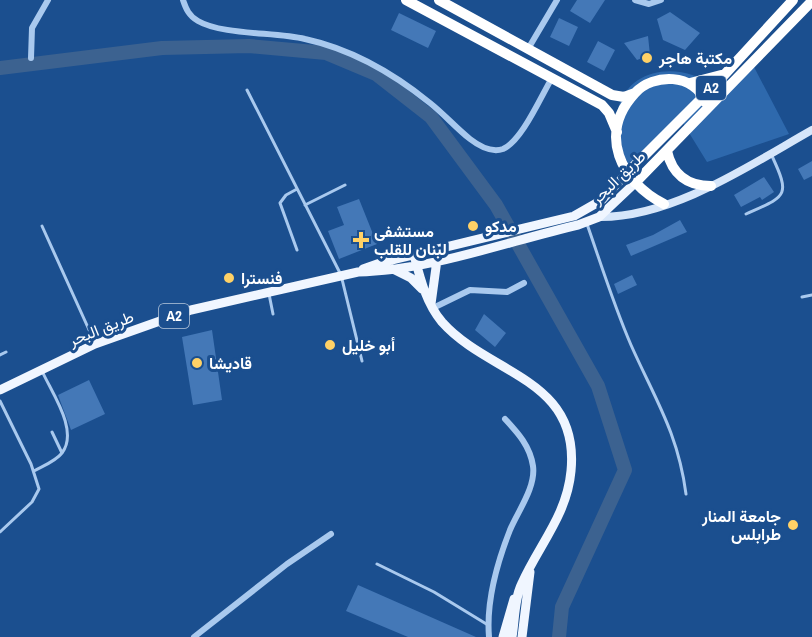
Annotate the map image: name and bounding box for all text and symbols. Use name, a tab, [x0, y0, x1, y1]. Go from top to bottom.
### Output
place label: مكتبة هاجر	[658, 47, 733, 69]
marker: مكتبة هاجر	[640, 51, 654, 65]
road number: A2	[696, 76, 726, 100]
street label: طريق البحر	[585, 145, 650, 209]
place label: مدكو	[485, 215, 517, 237]
marker: مدكو	[466, 219, 480, 233]
place label: مستشفى لبنان للقلب	[374, 220, 447, 260]
marker: مستشفى لبنان للقلب	[352, 231, 370, 249]
place label: فنسترا	[241, 267, 283, 289]
marker: فنسترا	[222, 271, 236, 285]
road number: A2	[159, 304, 189, 328]
street label: طريق البحر	[64, 305, 137, 351]
place label: أبو خليل	[342, 334, 395, 356]
marker: أبو خليل	[323, 338, 337, 352]
place label: قاديشا	[209, 352, 252, 374]
marker: قاديشا	[190, 356, 204, 370]
place label: جامعة المنار طرابلس	[701, 505, 781, 545]
marker: جامعة المنار طرابلس	[786, 518, 800, 532]

